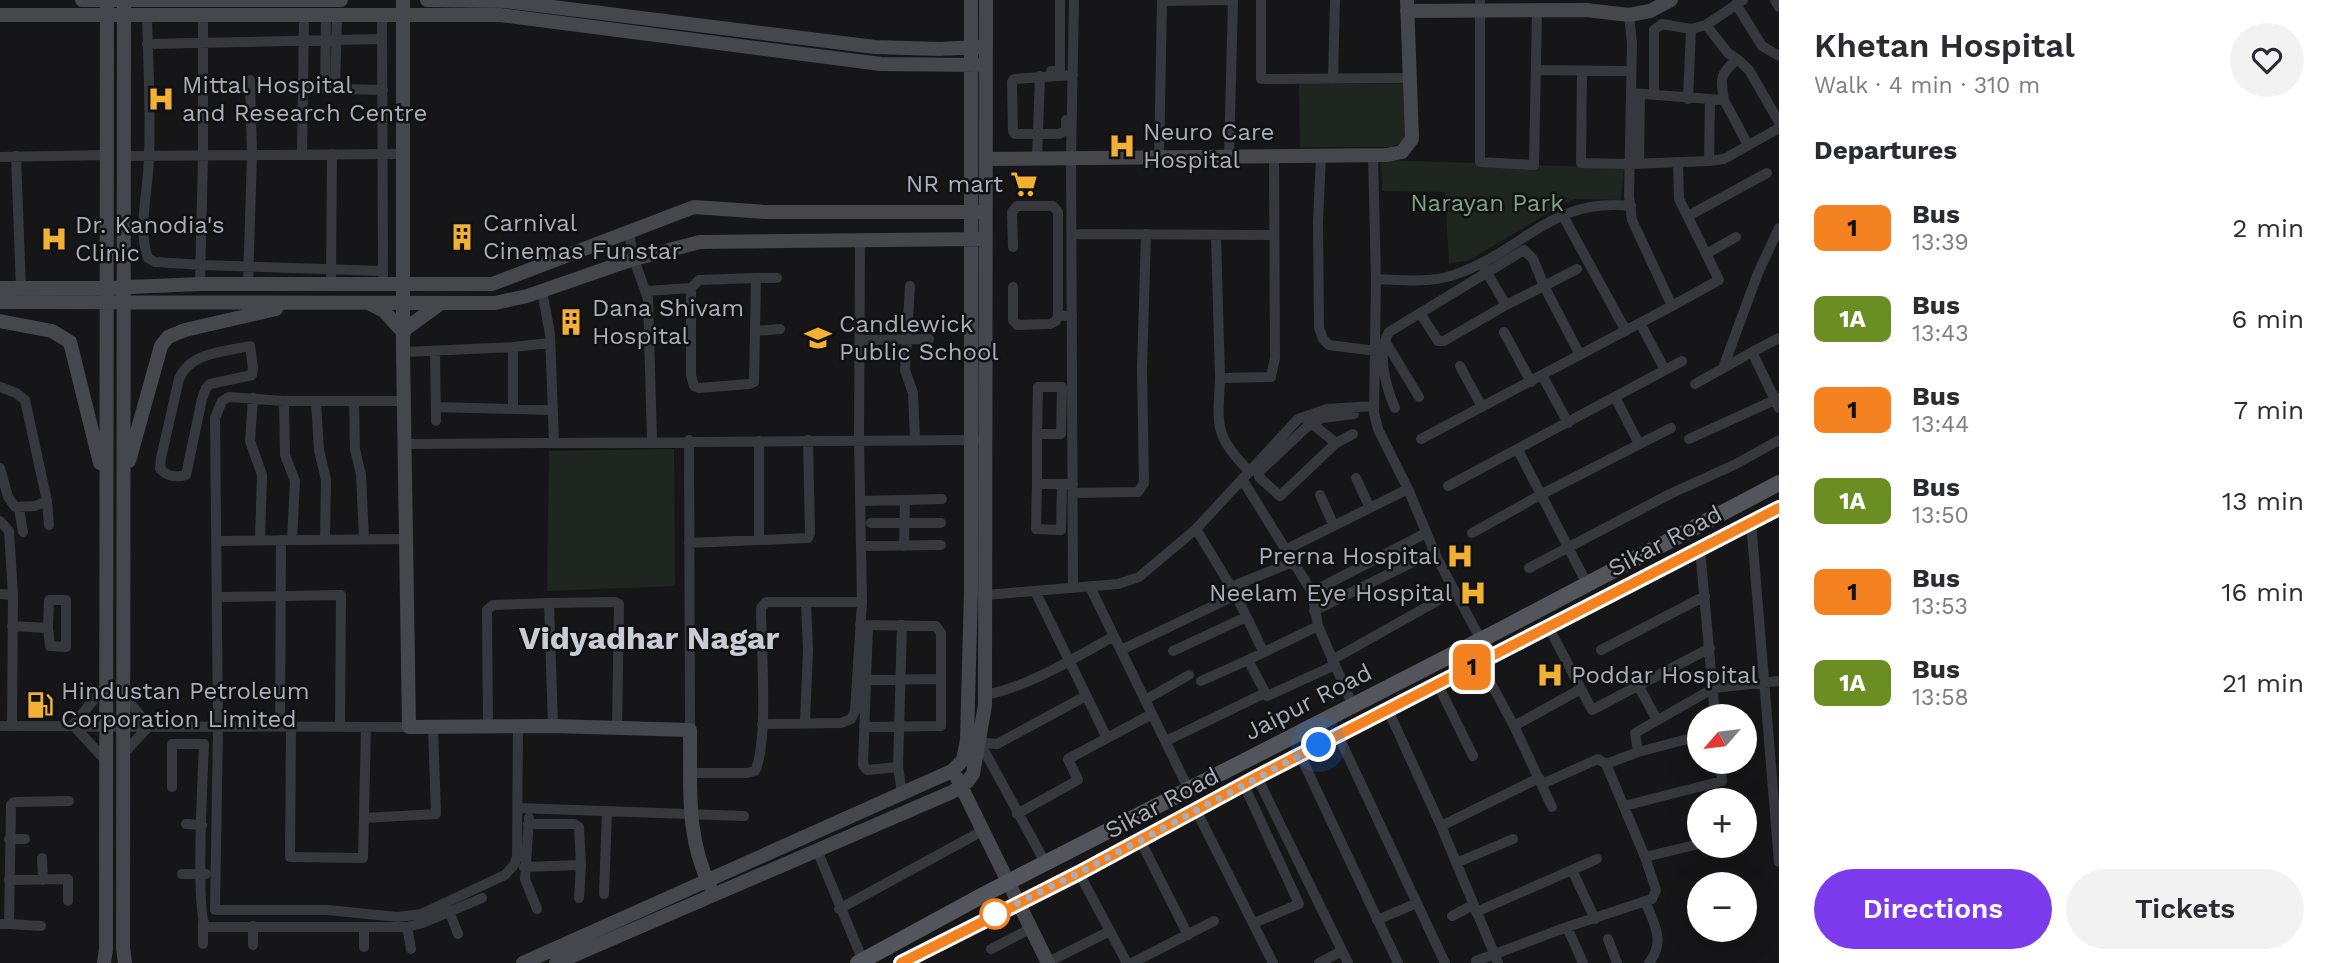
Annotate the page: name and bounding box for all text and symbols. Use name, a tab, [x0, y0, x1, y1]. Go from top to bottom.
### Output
button: heart	[2230, 23, 2304, 97]
text: Khetan Hospital	[1814, 26, 2075, 65]
place label: Mittal Hospital and Research Centre	[182, 71, 427, 127]
text: Walk · 4 min · 310 m	[1814, 72, 2040, 99]
hospital icon: Mittal Hospital and Research Centre	[146, 84, 176, 114]
place label: Neuro Care Hospital	[1143, 118, 1274, 174]
hospital icon: Neuro Care Hospital	[1107, 131, 1137, 161]
text: Departures	[1814, 135, 1957, 165]
supermarket icon: NR mart	[1009, 169, 1039, 199]
place label: NR mart	[906, 170, 1003, 198]
park label: Narayan Park	[1410, 189, 1564, 217]
text: Bus	[1912, 199, 1960, 229]
place label: Carnival Cinemas Funstar	[483, 209, 681, 265]
place label: Dr. Kanodia's Clinic	[75, 211, 225, 267]
text: 2 min	[2232, 213, 2304, 243]
text: 1	[1847, 214, 1858, 242]
building icon: Carnival Cinemas Funstar	[447, 222, 477, 252]
hospital icon: Dr. Kanodia's Clinic	[39, 224, 69, 254]
text: 13:39	[1912, 229, 1969, 256]
text: Bus	[1912, 290, 1960, 320]
place label: Dana Shivam Hospital	[592, 294, 744, 350]
text: 6 min	[2232, 304, 2304, 334]
text: 1A	[1839, 305, 1866, 333]
building icon: Dana Shivam Hospital	[556, 307, 586, 337]
place label: Candlewick Public School	[839, 310, 999, 366]
text: 13:43	[1912, 320, 1969, 347]
school or university icon: Candlewick Public School	[803, 323, 833, 353]
text: Bus	[1912, 381, 1960, 411]
text: 7 min	[2234, 395, 2304, 425]
text: 1	[1847, 396, 1858, 424]
text: 13:44	[1912, 411, 1969, 438]
text: Bus	[1912, 472, 1960, 502]
text: 13 min	[2222, 486, 2304, 516]
text: 1A	[1839, 487, 1866, 515]
street label: Sikar Road	[1603, 499, 1727, 583]
text: 13:50	[1912, 502, 1969, 529]
hospital icon: Prerna Hospital	[1445, 541, 1475, 571]
place label: Prerna Hospital	[1258, 542, 1440, 570]
text: Bus	[1912, 563, 1960, 593]
text: 16 min	[2221, 577, 2304, 607]
hospital icon: Neelam Eye Hospital	[1458, 578, 1488, 608]
text: 1	[1847, 578, 1858, 606]
place label: Neelam Eye Hospital	[1209, 579, 1453, 607]
text: 13:53	[1912, 593, 1968, 620]
district label: Vidyadhar Nagar	[519, 619, 780, 657]
line badge: 1	[1449, 644, 1495, 690]
text: 1	[1467, 653, 1477, 681]
text: Bus	[1912, 654, 1960, 684]
street label: Jaipur Road	[1240, 658, 1376, 746]
hospital icon: Poddar Hospital	[1535, 660, 1565, 690]
place label: Poddar Hospital	[1571, 661, 1758, 689]
text: 21 min	[2222, 668, 2304, 698]
text: 1A	[1839, 669, 1866, 697]
place label: Hindustan Petroleum Corporation Limited	[61, 677, 310, 733]
text: 13:58	[1912, 684, 1969, 711]
fuel station icon: Hindustan Petroleum Corporation Limited	[25, 690, 55, 720]
north arrow	[1687, 704, 1757, 774]
map controls	[1687, 704, 1757, 942]
your location	[1301, 727, 1336, 762]
street label: Sikar Road	[1100, 761, 1224, 845]
button: +	[1687, 788, 1757, 858]
button: Directions	[1814, 869, 2052, 949]
button: Tickets	[2066, 869, 2304, 949]
button: −	[1687, 872, 1757, 942]
unlabelled marker	[980, 899, 1010, 929]

